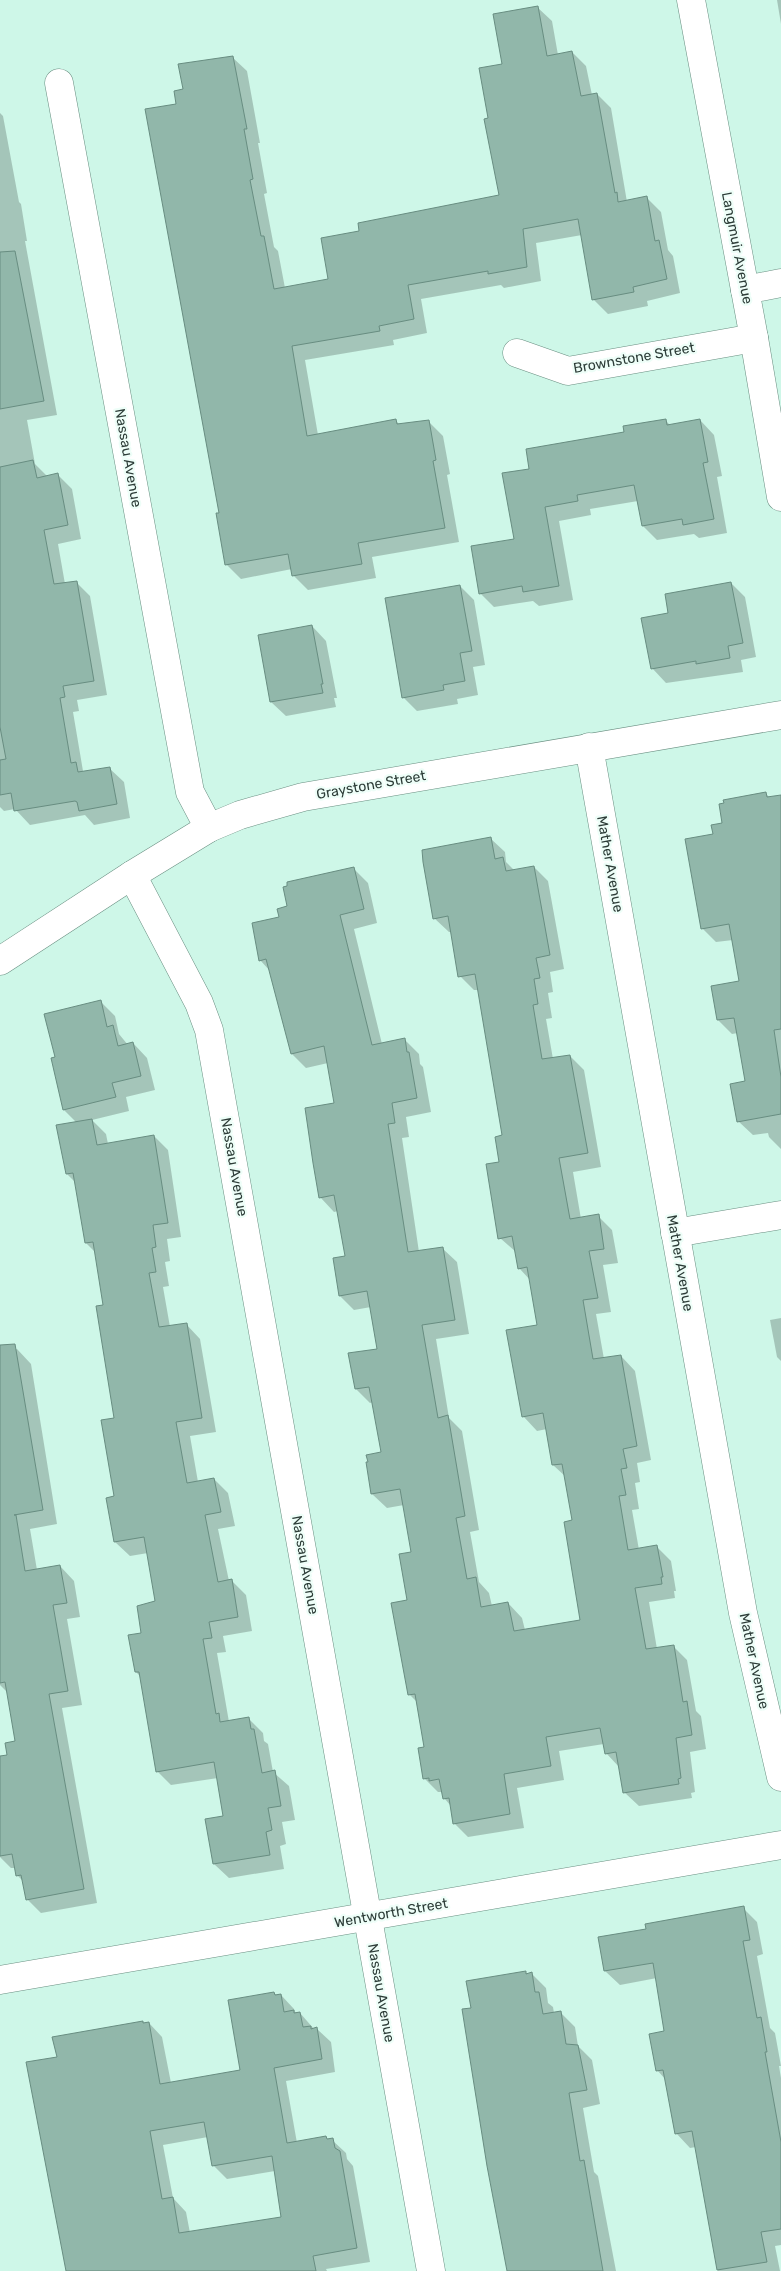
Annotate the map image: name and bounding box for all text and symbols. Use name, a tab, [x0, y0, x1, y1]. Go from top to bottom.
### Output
street label: Langmuir Avenue	[718, 191, 756, 306]
street label: Brownstone Street	[572, 339, 697, 377]
street label: Nassau Avenue	[111, 407, 145, 509]
street label: Graystone Street	[315, 767, 427, 803]
street label: Mather Avenue	[593, 814, 627, 914]
street label: Nassau Avenue	[217, 1116, 251, 1218]
street label: Mather Avenue	[663, 1213, 697, 1313]
street label: Nassau Avenue	[288, 1514, 322, 1616]
street label: Mather Avenue	[736, 1611, 773, 1711]
street label: Wentworth Street	[333, 1895, 450, 1931]
street label: Nassau Avenue	[364, 1942, 398, 2044]

